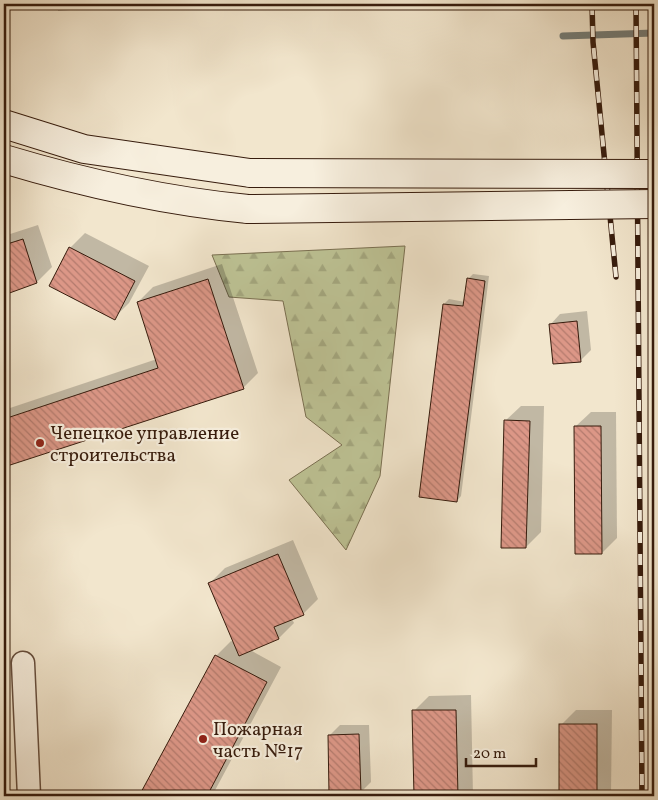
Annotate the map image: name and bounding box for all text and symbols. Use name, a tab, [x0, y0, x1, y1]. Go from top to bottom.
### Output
place label: Чепецкое управление строительства	[50, 421, 239, 469]
marker: Чепецкое управление строительства	[34, 437, 46, 449]
place label: Пожарная часть №17	[213, 717, 303, 765]
marker: Пожарная часть №17	[197, 733, 209, 745]
scale bar	[466, 735, 536, 767]
text: 20 m	[473, 744, 506, 765]

